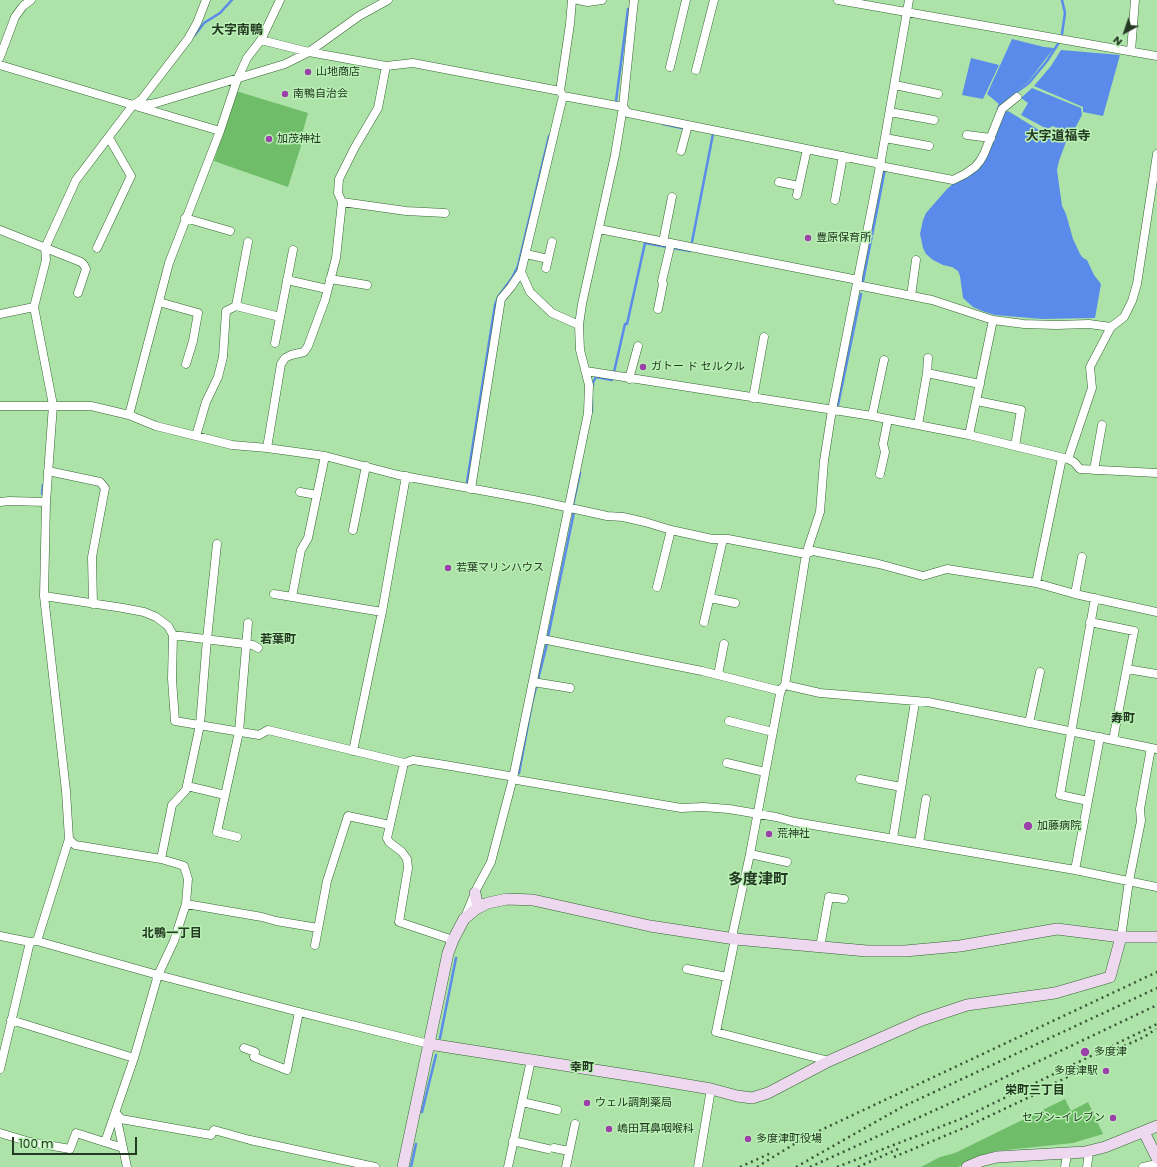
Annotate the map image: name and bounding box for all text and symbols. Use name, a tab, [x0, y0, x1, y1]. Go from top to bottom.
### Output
north arrow	[1105, 12, 1145, 52]
district label: 大字南鴨	[211, 23, 263, 39]
text: N	[1109, 32, 1126, 50]
place label: 山地商店	[316, 65, 360, 79]
marker: 山地商店	[303, 67, 313, 77]
place label: 南鴨自治会	[293, 87, 348, 101]
marker: 南鴨自治会	[280, 89, 290, 99]
district label: 大字道福寺	[1026, 129, 1090, 145]
place label: 加茂神社	[277, 132, 321, 146]
marker: 加茂神社	[264, 134, 274, 144]
place label: 豊原保育所	[816, 231, 871, 245]
marker: 豊原保育所	[803, 233, 813, 243]
place label: ガトー ド セルクル	[651, 360, 745, 374]
marker: ガトー ド セルクル	[638, 362, 648, 372]
place label: 若葉マリンハウス	[456, 561, 544, 575]
marker: 若葉マリンハウス	[443, 563, 453, 573]
district label: 若葉町	[260, 633, 296, 647]
district label: 寿町	[1111, 712, 1135, 726]
place label: 加藤病院	[1037, 819, 1081, 833]
marker: 加藤病院	[1022, 820, 1034, 832]
place label: 荒神社	[777, 827, 810, 841]
marker: 荒神社	[764, 829, 774, 839]
district label: 多度津町	[728, 871, 788, 889]
district label: 北鴨一丁目	[142, 927, 202, 941]
place label: 多度津	[1094, 1045, 1127, 1059]
marker: 多度津	[1079, 1046, 1091, 1058]
district label: 幸町	[570, 1061, 594, 1075]
place label: 多度津駅	[1054, 1064, 1098, 1078]
marker: 多度津駅	[1101, 1066, 1111, 1076]
district label: 栄町三丁目	[1005, 1084, 1065, 1098]
place label: ウェル調剤薬局	[595, 1096, 672, 1110]
marker: ウェル調剤薬局	[582, 1098, 592, 1108]
place label: セブン-イレブン	[1022, 1111, 1105, 1125]
marker: セブン-イレブン	[1108, 1113, 1118, 1123]
place label: 嶋田耳鼻咽喉科	[617, 1122, 694, 1136]
marker: 嶋田耳鼻咽喉科	[604, 1124, 614, 1134]
scale bar	[14, 1129, 139, 1155]
place label: 多度津町役場	[756, 1132, 822, 1146]
marker: 多度津町役場	[743, 1134, 753, 1144]
text: 100 m	[19, 1135, 53, 1152]

